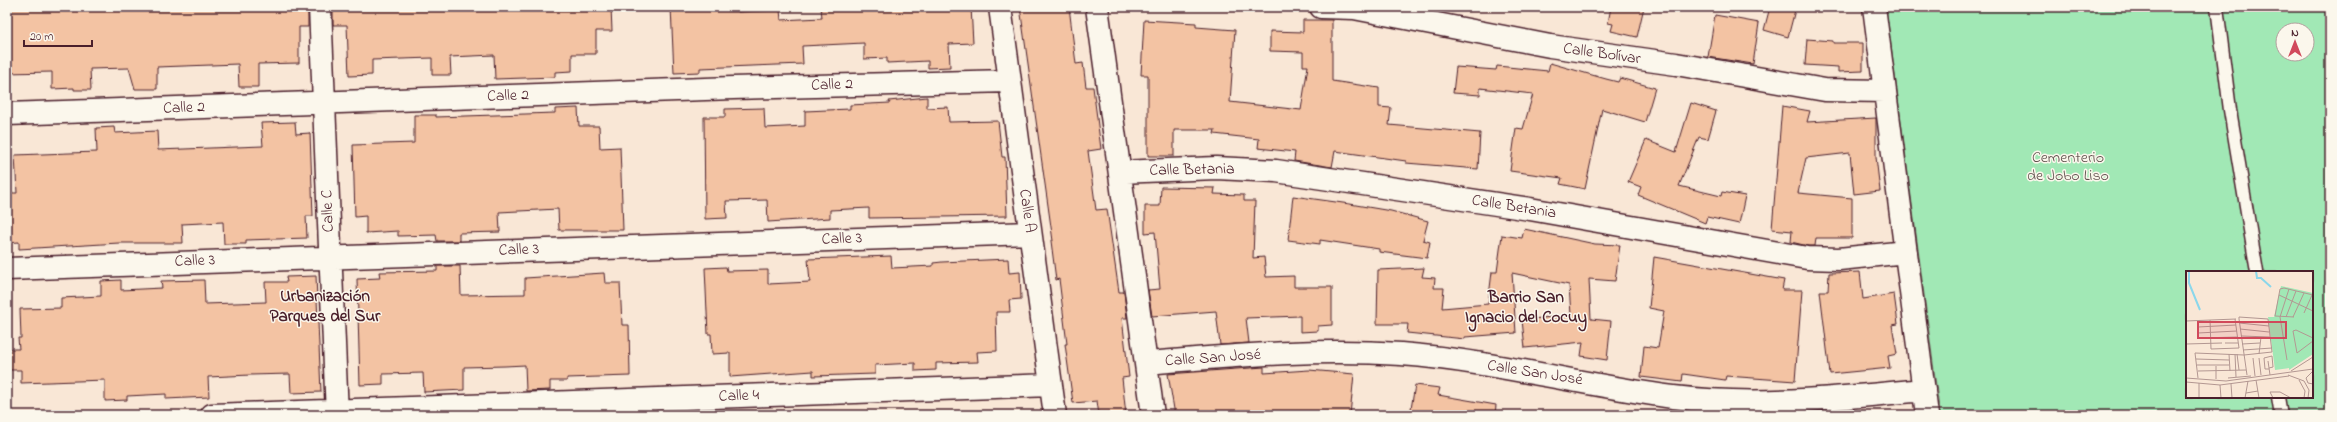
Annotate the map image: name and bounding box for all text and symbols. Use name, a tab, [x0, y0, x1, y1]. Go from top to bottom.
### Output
scale bar	[24, 22, 92, 48]
north arrow	[2275, 22, 2315, 62]
text: N	[2291, 25, 2299, 41]
text: 20 m	[30, 28, 53, 46]
street label: Calle Bolívar	[1562, 37, 1642, 71]
street label: Calle 2	[811, 72, 853, 98]
street label: Calle 2	[487, 83, 529, 109]
street label: Calle 2	[163, 95, 205, 121]
park label: Cementerio de Jobo Liso	[2027, 146, 2109, 188]
street label: Calle Betania	[1149, 157, 1235, 183]
street label: Calle A	[1012, 188, 1042, 235]
street label: Calle Betania	[1470, 188, 1558, 226]
street label: Calle C	[315, 189, 341, 233]
street label: Calle 3	[821, 226, 863, 252]
street label: Calle 3	[498, 237, 540, 263]
street label: Calle 3	[174, 248, 216, 274]
inset map	[2186, 271, 2313, 398]
district label: Urbanización Parques del Sur	[270, 284, 381, 329]
district label: Barrio San Ignacio del Cocuy	[1465, 285, 1588, 332]
street label: Calle San José	[1164, 343, 1263, 373]
street label: Calle San José	[1486, 354, 1585, 393]
street label: Calle 4	[718, 383, 760, 409]

